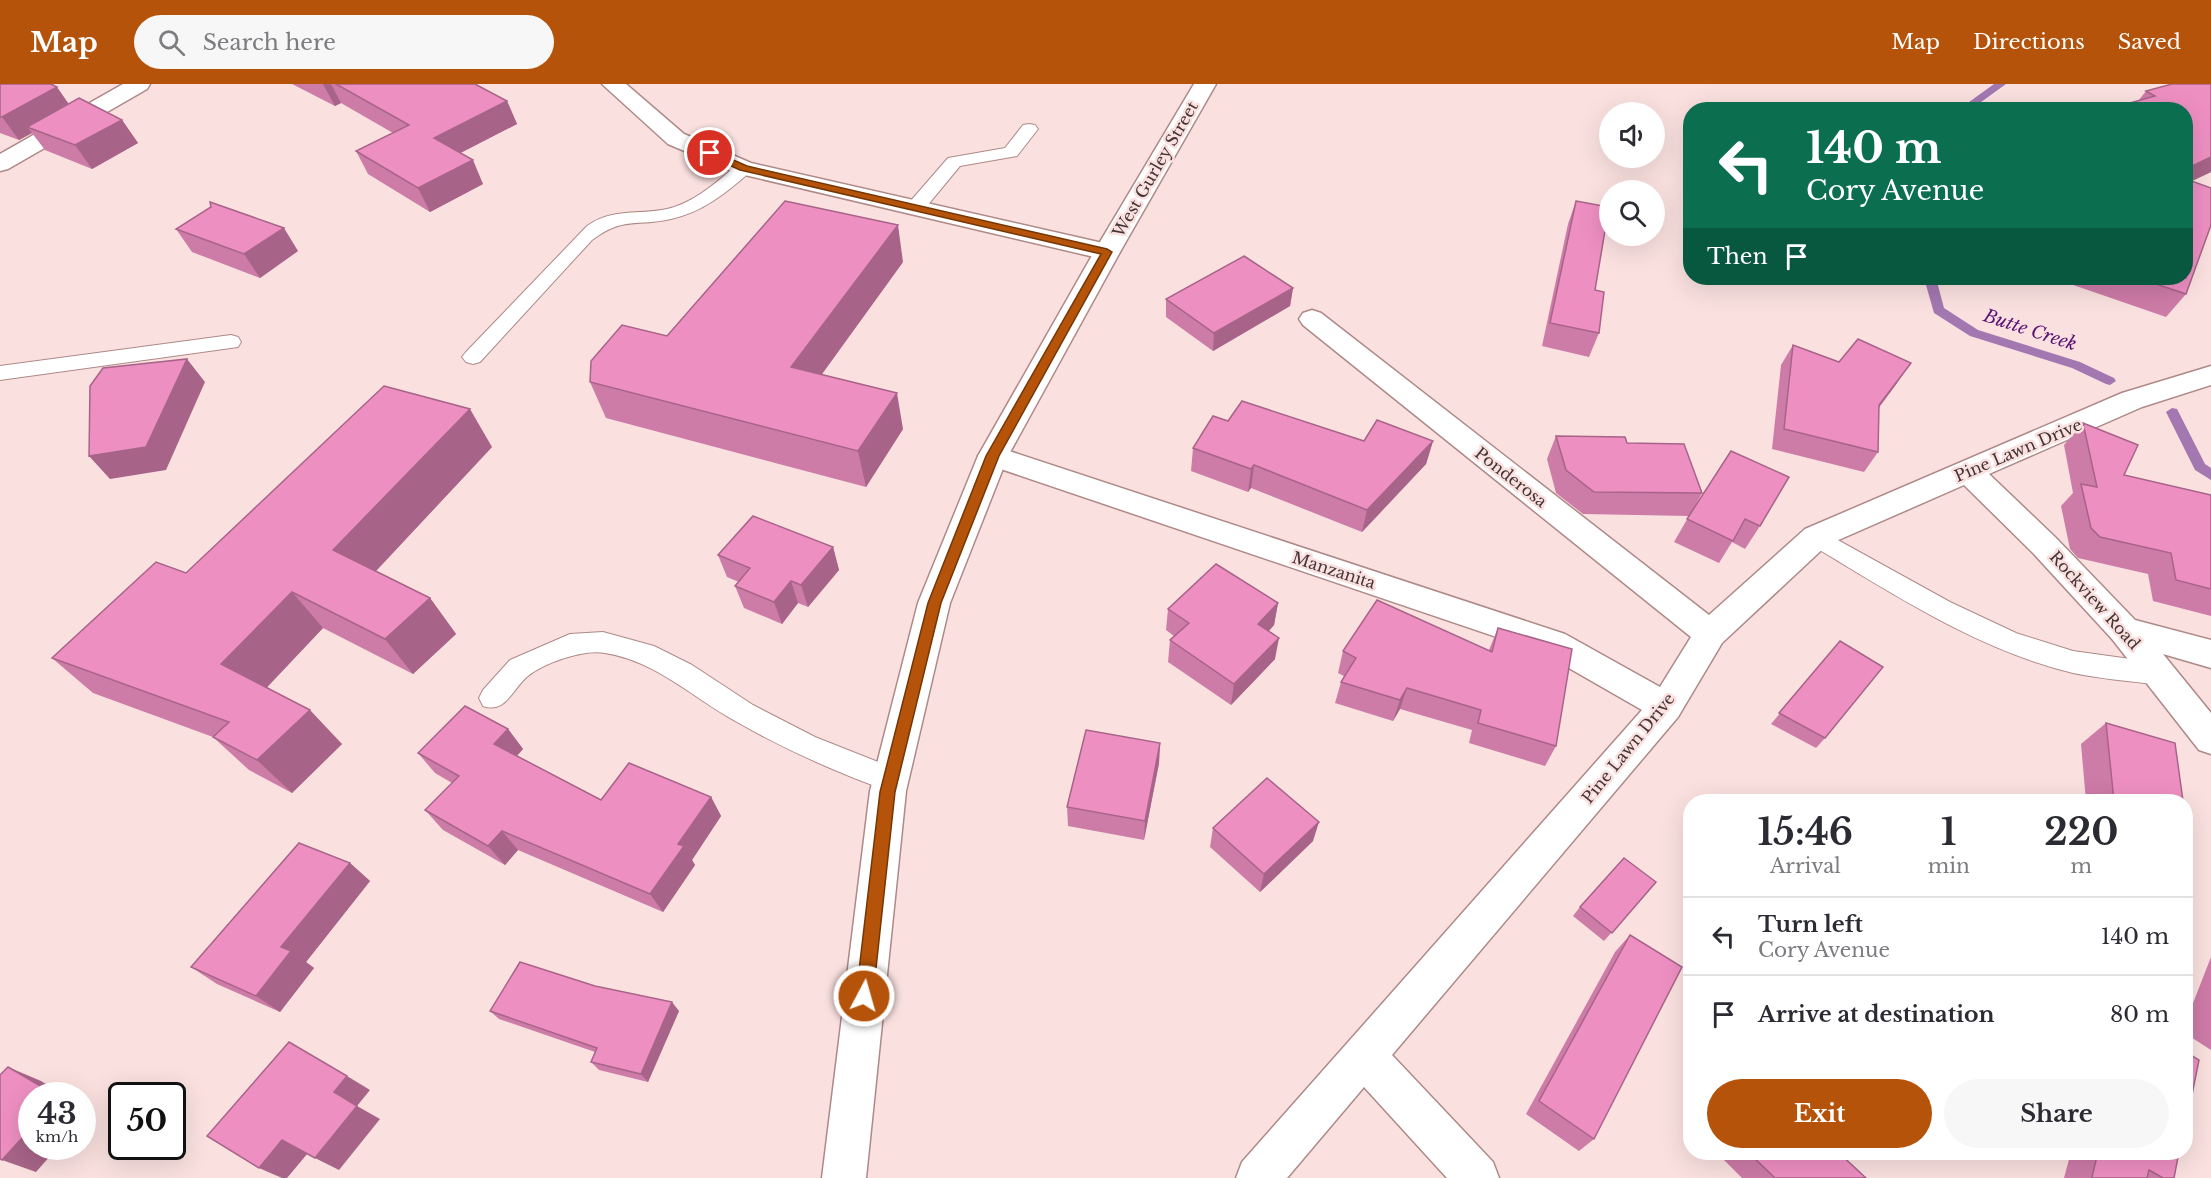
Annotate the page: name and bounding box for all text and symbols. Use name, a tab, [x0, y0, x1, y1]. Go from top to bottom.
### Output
search box	[134, 15, 554, 69]
text: Map	[30, 25, 98, 60]
icon: search	[155, 26, 188, 59]
text: Search here	[203, 29, 336, 56]
text: Map	[1891, 29, 1940, 55]
text: Directions	[1973, 29, 2085, 55]
text: Saved	[2118, 29, 2181, 55]
street label: West Gurley Street	[1107, 98, 1202, 241]
map controls	[1599, 102, 1665, 246]
button: sound	[1599, 102, 1665, 168]
text: 140 m	[1806, 122, 1942, 174]
icon: left	[1707, 126, 1785, 204]
pin	[684, 127, 735, 178]
icon: arrive	[693, 136, 726, 169]
text: Cory Avenue	[1806, 174, 1984, 207]
button: search	[1599, 180, 1665, 246]
icon: arrive	[1780, 240, 1813, 273]
text: Then	[1707, 243, 1768, 270]
water label: Butte Creek	[1980, 304, 2079, 355]
street label: Pine Lawn Drive	[1951, 414, 2085, 486]
street label: Ponderosa	[1471, 443, 1551, 511]
street label: Manzanita	[1290, 547, 1378, 593]
street label: Rockview Road	[2045, 547, 2145, 654]
street label: Pine Lawn Drive	[1577, 689, 1679, 807]
text: 15:46	[1758, 810, 1853, 855]
text: 1	[1941, 810, 1957, 855]
text: 220	[2044, 810, 2118, 855]
text: Arrival	[1770, 854, 1841, 878]
text: min	[1928, 854, 1970, 878]
text: m	[2071, 854, 2092, 878]
text: Turn left	[1758, 911, 1863, 938]
icon: left	[1707, 920, 1740, 953]
text: 140 m	[2101, 923, 2169, 950]
text: Cory Avenue	[1758, 938, 1890, 962]
position arrow	[832, 964, 896, 1028]
icon: arrive	[1707, 998, 1740, 1031]
text: Arrive at destination	[1758, 1001, 1995, 1028]
text: 80 m	[2110, 1001, 2169, 1028]
button: Exit	[1707, 1079, 1932, 1148]
button: Share	[1944, 1079, 2169, 1148]
speed limit sign: 50	[108, 1082, 186, 1160]
text: 43	[37, 1095, 77, 1132]
text: km/h	[36, 1127, 78, 1146]

